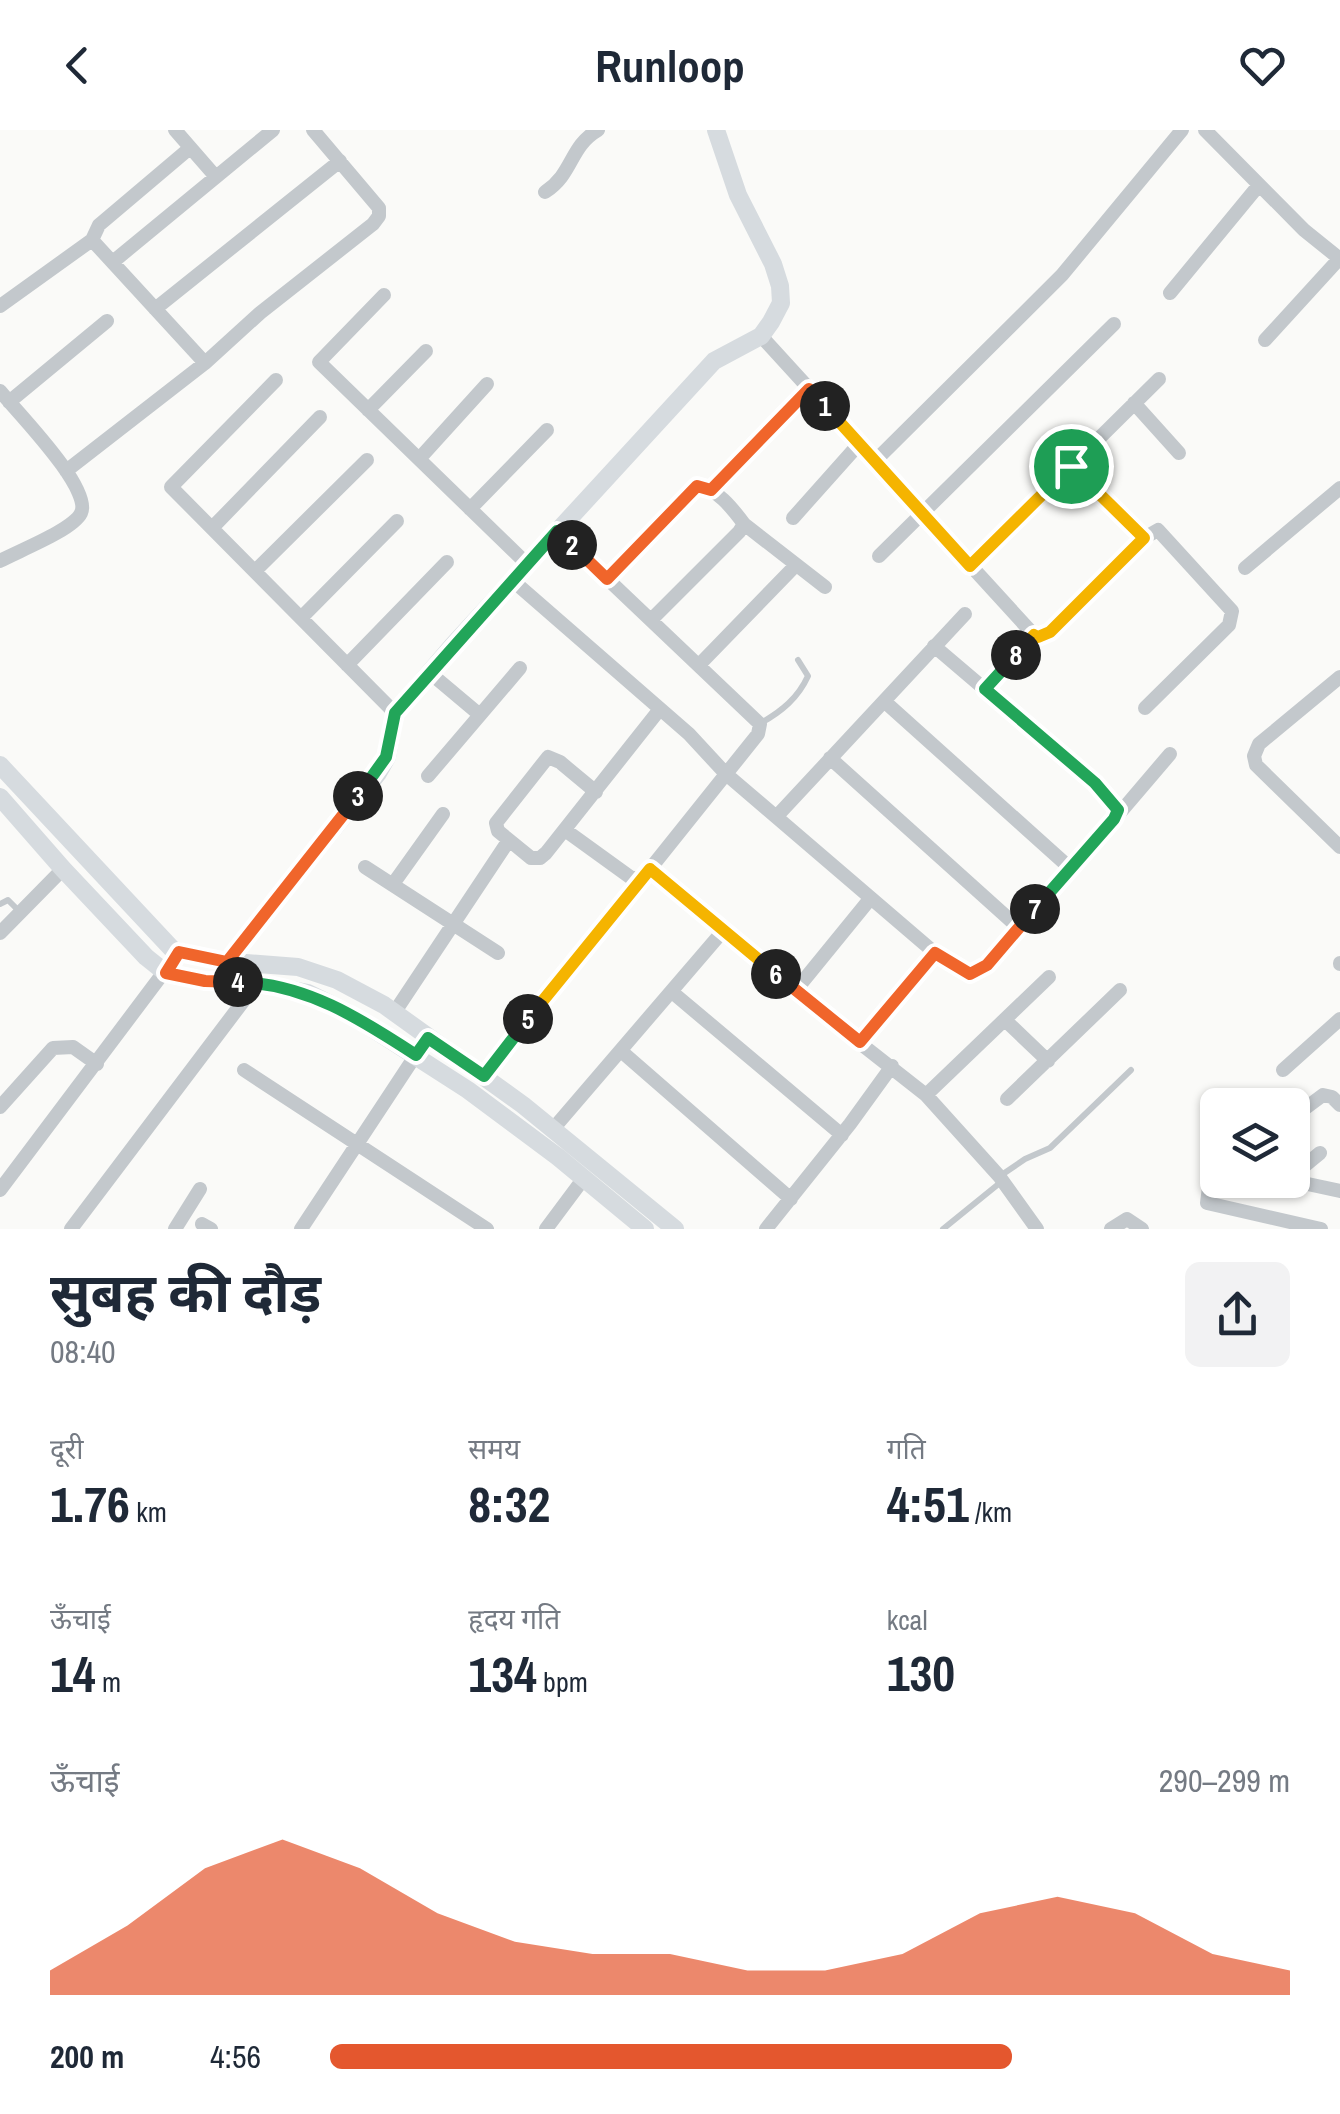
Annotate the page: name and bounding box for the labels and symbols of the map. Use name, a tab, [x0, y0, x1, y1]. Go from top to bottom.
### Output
pin: 1	[800, 381, 850, 431]
pin	[1029, 424, 1114, 509]
pin: 2	[547, 520, 597, 570]
pin: 8	[991, 630, 1041, 680]
pin: 3	[333, 771, 383, 821]
pin: 7	[1010, 884, 1060, 934]
pin: 6	[751, 949, 801, 999]
pin: 4	[213, 957, 263, 1007]
pin: 5	[503, 994, 553, 1044]

